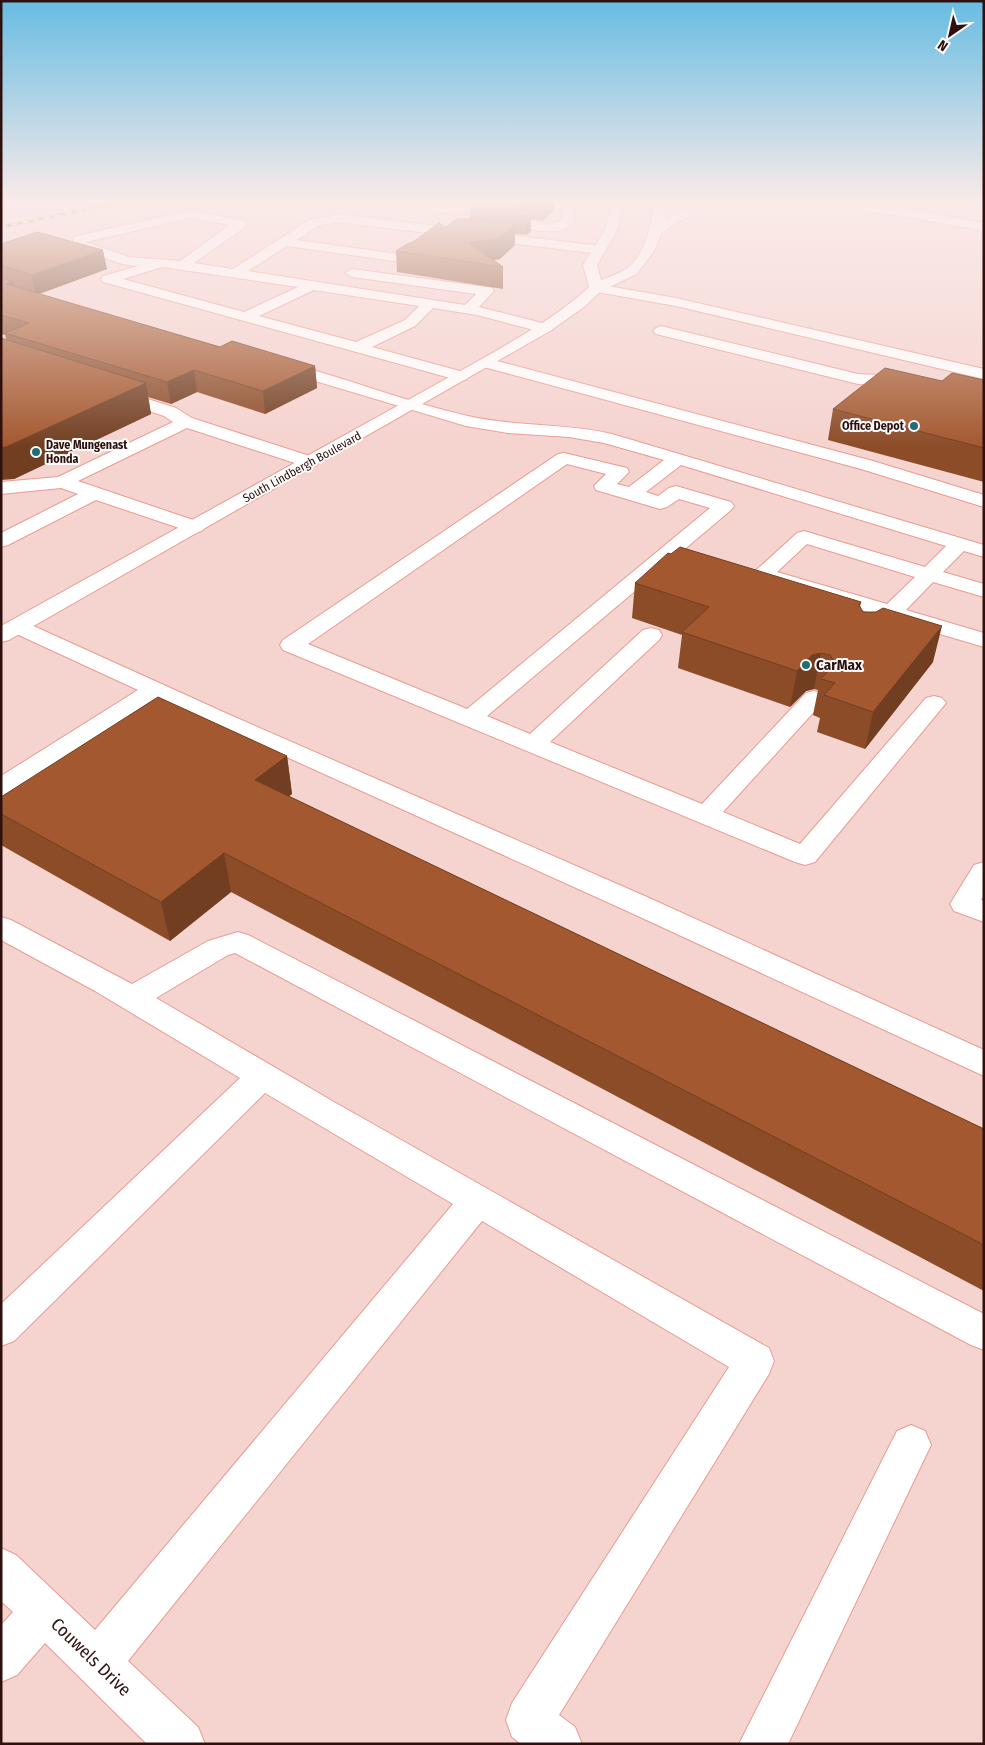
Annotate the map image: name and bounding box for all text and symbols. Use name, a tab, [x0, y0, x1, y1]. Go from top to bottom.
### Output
north arrow	[925, 10, 975, 60]
text: N	[935, 36, 951, 55]
place label: Office Depot	[842, 419, 905, 433]
marker: Office Depot	[908, 420, 920, 432]
street label: South Lindbergh Boulevard	[240, 429, 364, 505]
place label: Dave Mungenast Honda	[46, 438, 128, 466]
marker: Dave Mungenast Honda	[30, 446, 42, 458]
place label: CarMax	[816, 656, 863, 674]
marker: CarMax	[800, 659, 812, 671]
street label: Couwels Drive	[46, 1613, 136, 1701]

